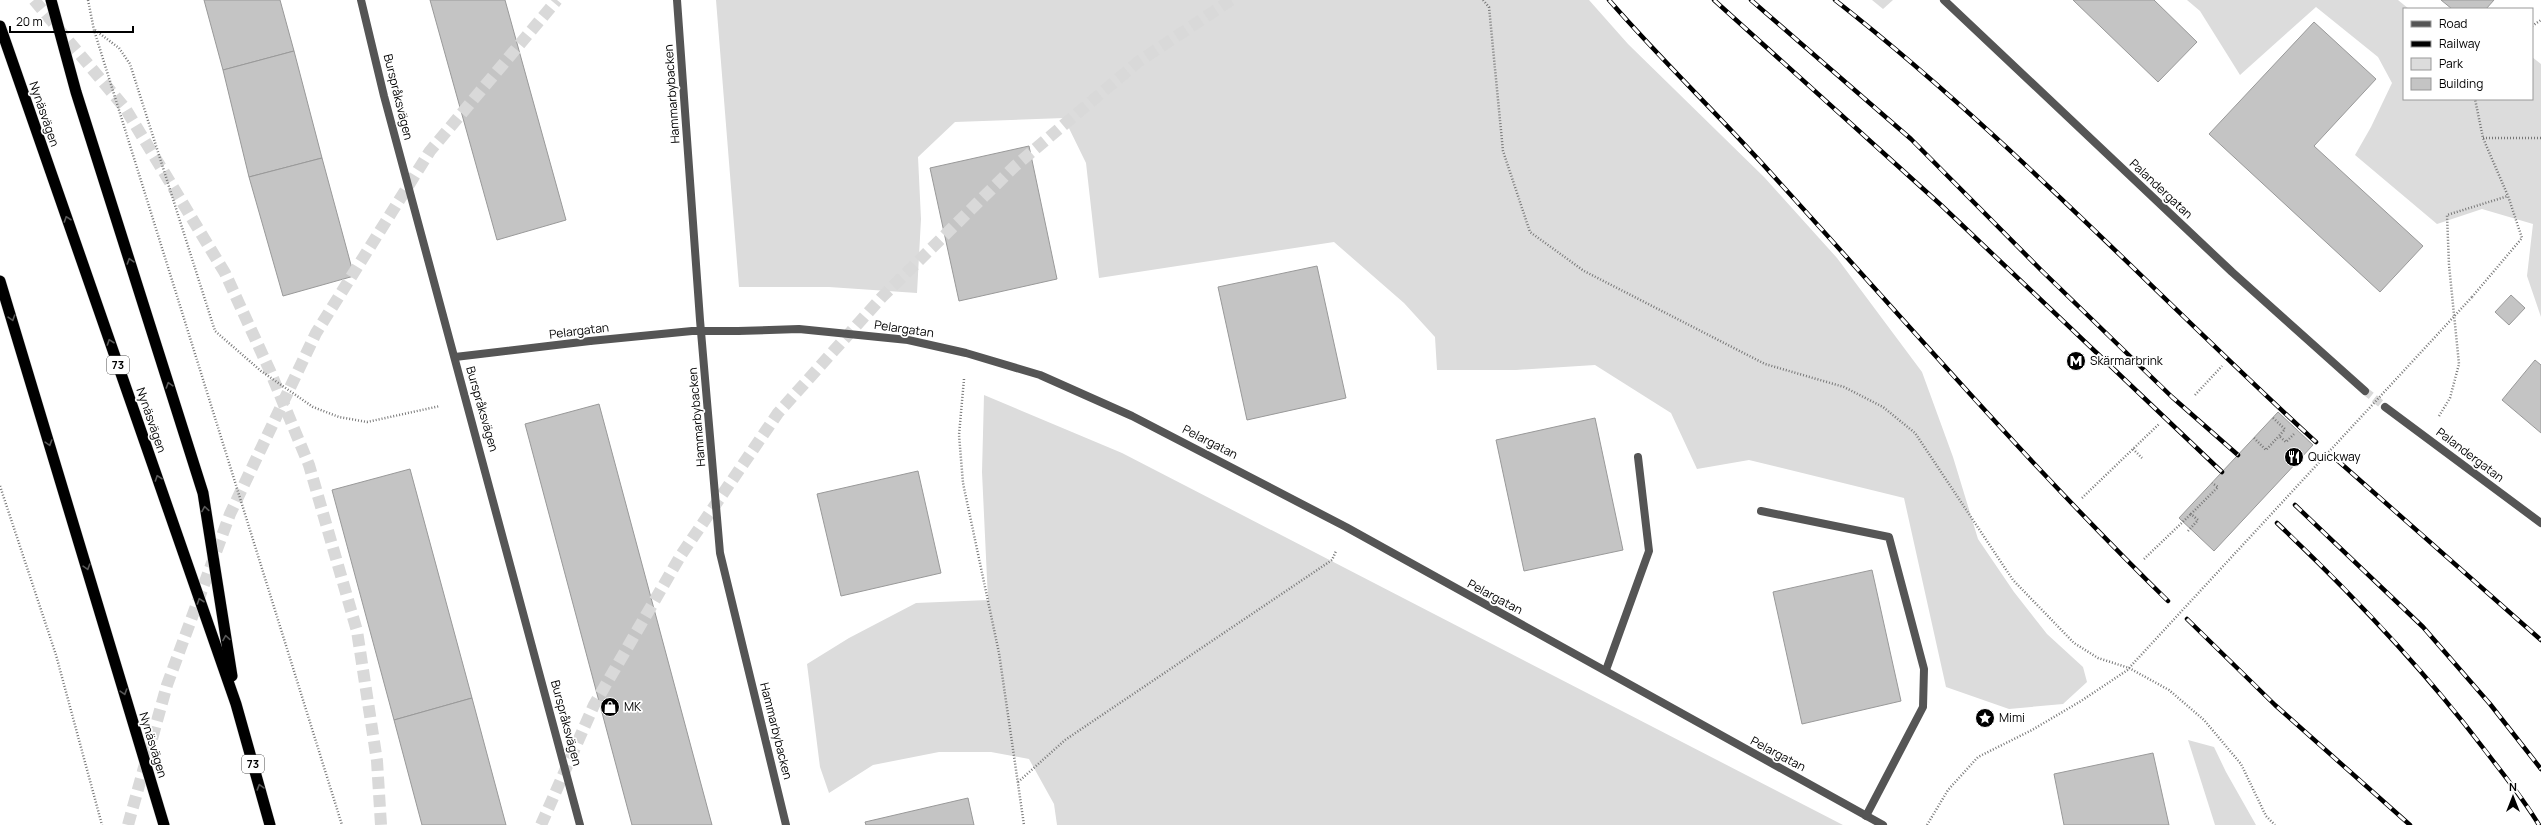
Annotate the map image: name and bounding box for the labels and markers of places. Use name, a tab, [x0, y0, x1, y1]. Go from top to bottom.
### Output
metro station icon: Skärmarbrink	[2065, 350, 2087, 372]
place label: Skärmarbrink	[2090, 352, 2164, 369]
restaurant icon: Quickway	[2283, 446, 2305, 468]
place label: Quickway	[2308, 448, 2361, 465]
shop icon: MK	[599, 696, 621, 718]
place label: MK	[624, 698, 642, 715]
place icon: Mimi	[1974, 707, 1996, 729]
place label: Mimi	[1999, 709, 2025, 726]

